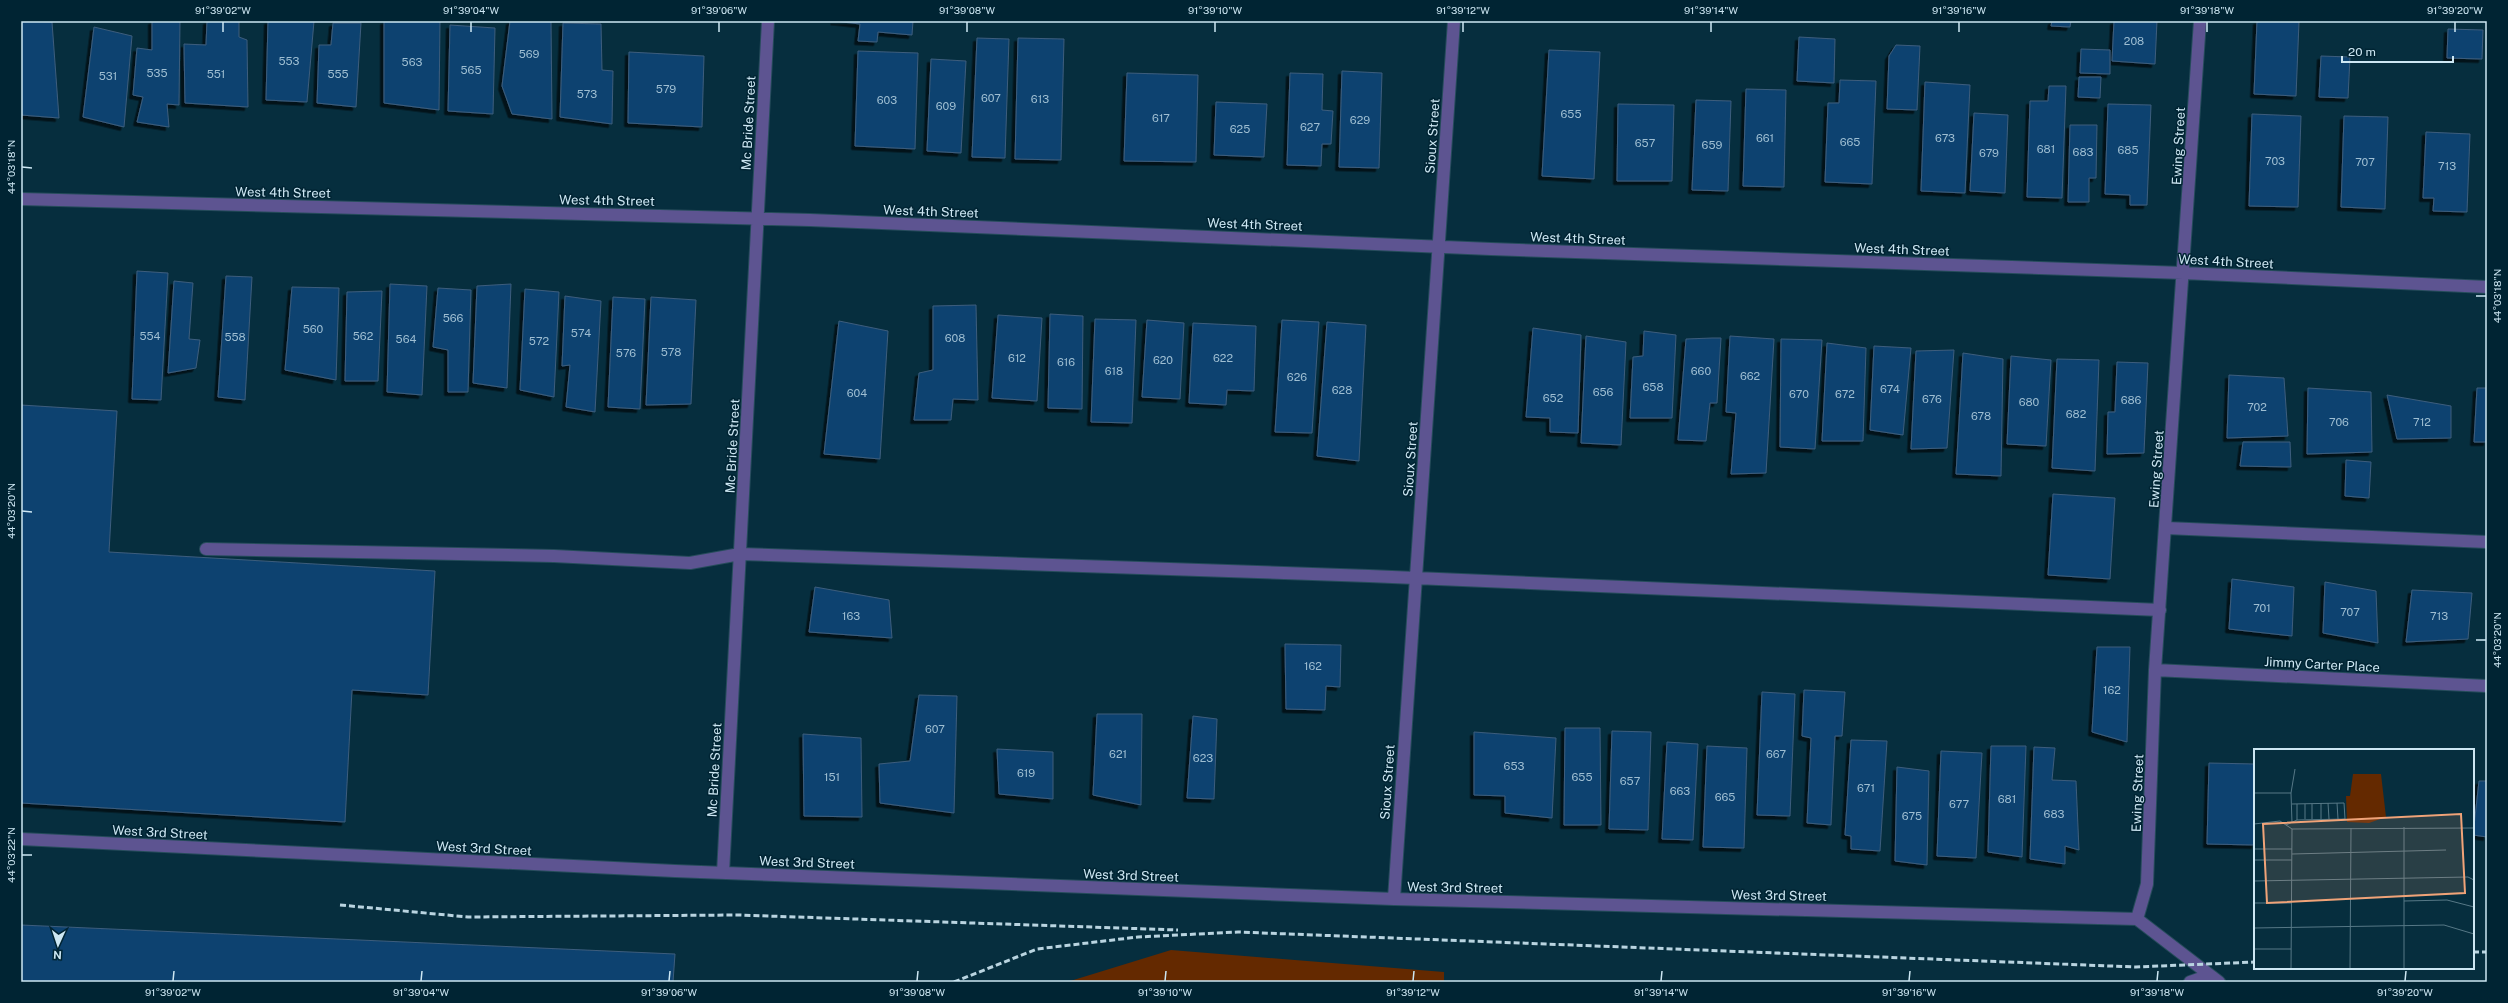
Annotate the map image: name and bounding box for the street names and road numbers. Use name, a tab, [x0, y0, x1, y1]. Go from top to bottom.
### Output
street label: Mc Bride Street	[739, 75, 758, 171]
street label: Sioux Street	[1422, 98, 1443, 174]
street label: Ewing Street	[2169, 107, 2188, 185]
street label: West 4th Street	[235, 184, 331, 201]
street label: West 4th Street	[559, 192, 655, 209]
street label: West 4th Street	[883, 202, 979, 221]
street label: West 4th Street	[1207, 215, 1303, 234]
street label: West 4th Street	[1530, 229, 1626, 248]
street label: West 4th Street	[1854, 240, 1950, 259]
street label: West 4th Street	[2178, 252, 2274, 271]
street label: Mc Bride Street	[723, 398, 742, 494]
street label: Sioux Street	[1400, 421, 1421, 497]
street label: Ewing Street	[2146, 430, 2167, 508]
street label: Jimmy Carter Place	[2264, 654, 2380, 675]
street label: Mc Bride Street	[705, 722, 724, 818]
street label: Sioux Street	[1377, 744, 1398, 820]
street label: Ewing Street	[2129, 754, 2146, 832]
street label: West 3rd Street	[112, 823, 208, 842]
street label: West 3rd Street	[436, 839, 532, 858]
street label: West 3rd Street	[759, 853, 855, 872]
street label: West 3rd Street	[1083, 866, 1179, 885]
street label: West 3rd Street	[1407, 879, 1503, 896]
street label: West 3rd Street	[1731, 887, 1827, 904]

